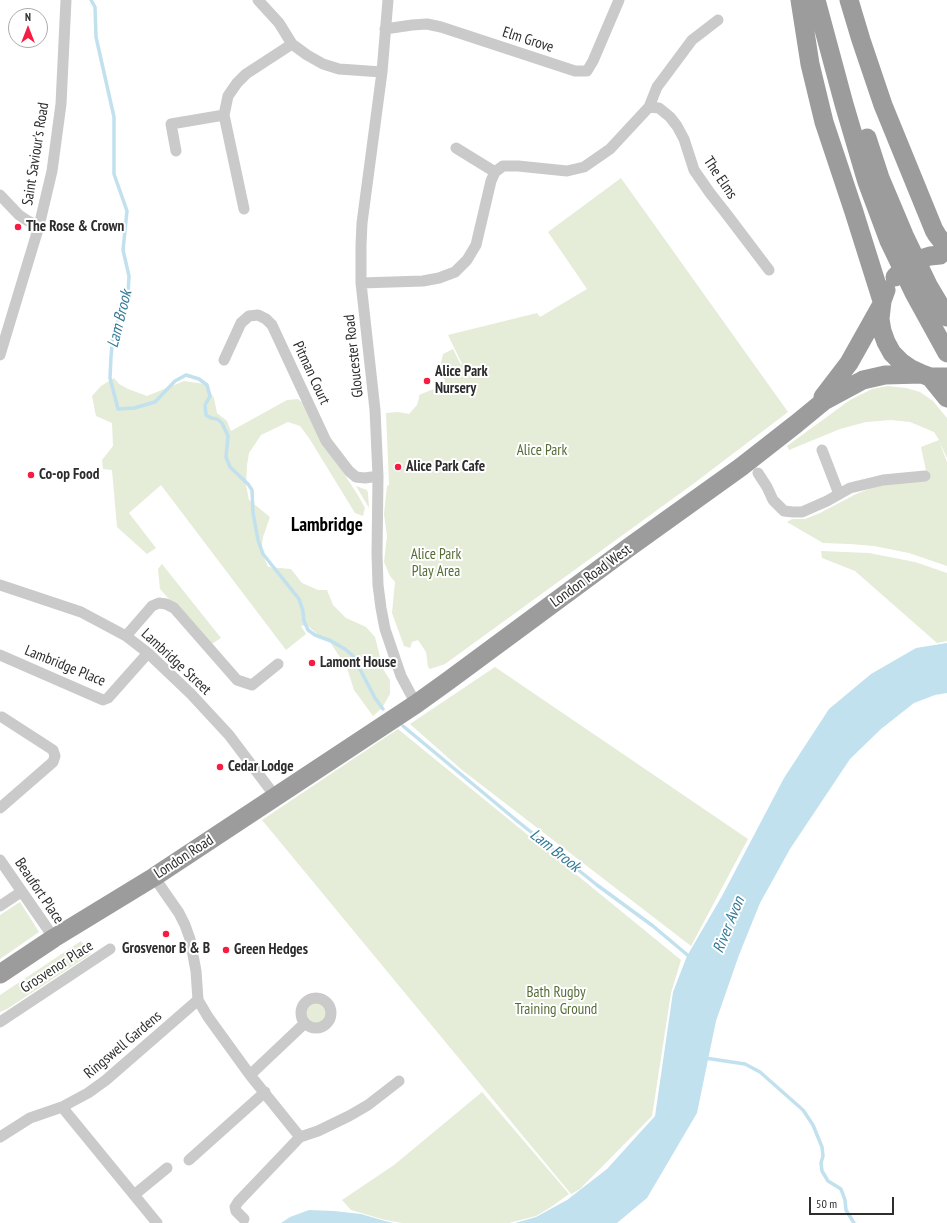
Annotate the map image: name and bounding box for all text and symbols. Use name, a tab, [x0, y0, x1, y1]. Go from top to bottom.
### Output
north arrow	[8, 8, 48, 48]
text: N	[25, 10, 31, 24]
street label: Elm Grove	[500, 23, 556, 57]
street label: Saint Saviour's Road	[19, 101, 53, 207]
street label: The Elms	[699, 153, 741, 203]
place label: The Rose & Crown	[26, 218, 124, 236]
marker: The Rose & Crown	[13, 222, 23, 232]
water label: Lam Brook	[104, 288, 136, 350]
street label: Gloucester Road	[341, 314, 367, 398]
street label: Pitman Court	[289, 339, 333, 407]
place label: Alice Park Nursery	[435, 363, 488, 398]
marker: Alice Park Nursery	[422, 376, 432, 386]
park label: Alice Park	[517, 442, 567, 460]
place label: Alice Park Cafe	[406, 458, 485, 476]
marker: Alice Park Cafe	[393, 462, 403, 472]
place label: Co-op Food	[39, 466, 99, 484]
marker: Co-op Food	[26, 470, 36, 480]
district label: Lambridge	[291, 515, 363, 537]
street label: London Road West	[547, 541, 635, 611]
park label: Alice Park Play Area	[411, 546, 461, 581]
street label: Lambridge Street	[137, 625, 215, 699]
street label: Lambridge Place	[22, 642, 108, 690]
place label: Lamont House	[320, 654, 396, 672]
marker: Lamont House	[307, 658, 317, 668]
place label: Cedar Lodge	[228, 758, 294, 776]
marker: Cedar Lodge	[215, 762, 225, 772]
water label: Lam Brook	[526, 825, 584, 877]
street label: London Road	[151, 831, 217, 883]
street label: Beaufort Place	[10, 855, 68, 927]
water label: River Avon	[709, 894, 749, 956]
marker: Grosvenor B & B	[161, 929, 171, 939]
street label: Grosvenor Place	[17, 937, 97, 997]
place label: Grosvenor B & B	[122, 940, 210, 958]
place label: Green Hedges	[234, 941, 308, 959]
marker: Green Hedges	[221, 945, 231, 955]
park label: Bath Rugby Training Ground	[515, 984, 597, 1019]
street label: Ringswell Gardens	[81, 1007, 165, 1083]
scale bar	[811, 1189, 896, 1215]
text: 50 m	[816, 1196, 837, 1211]

